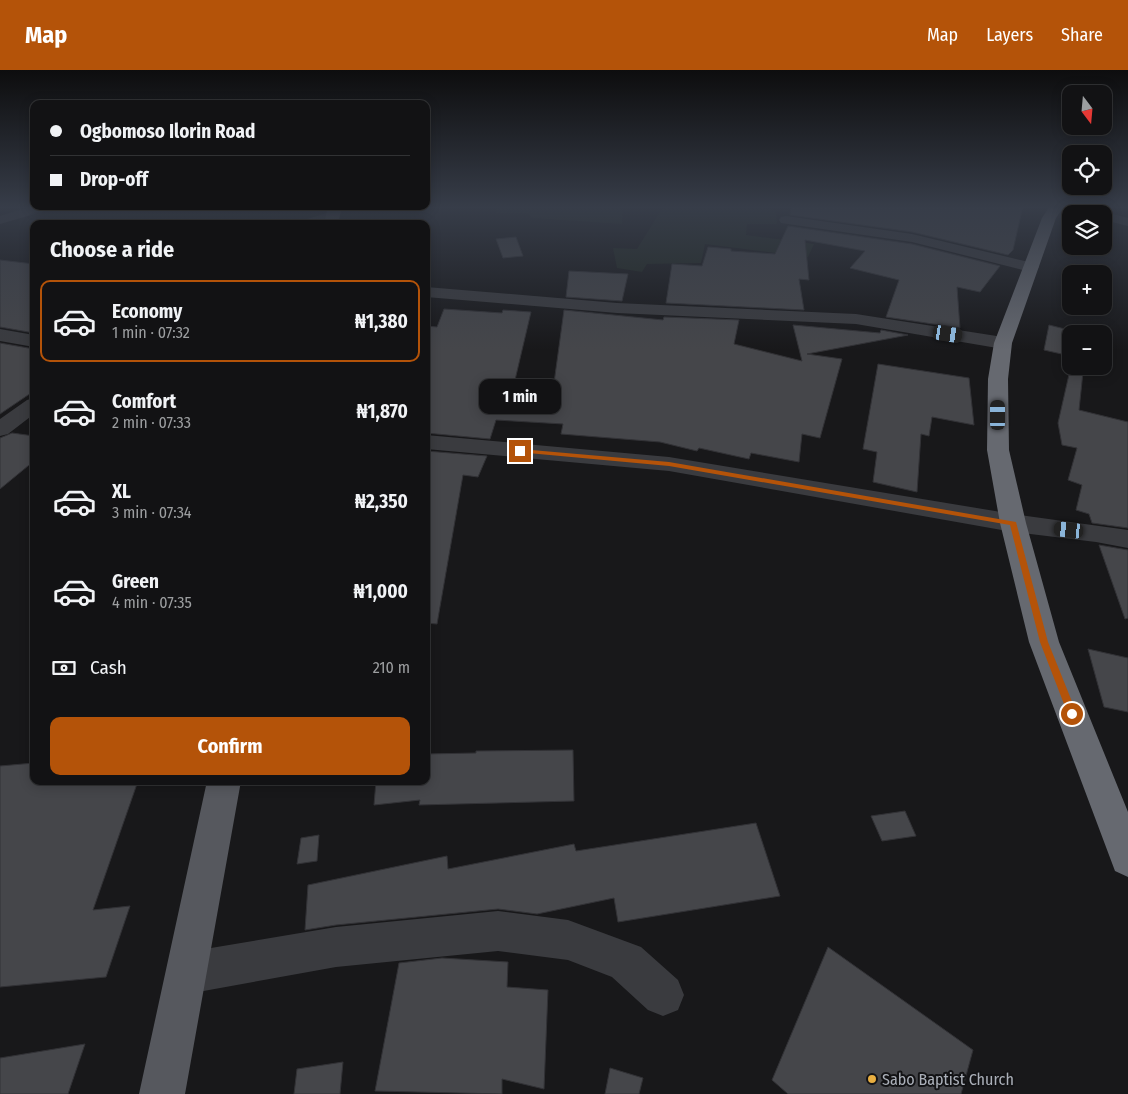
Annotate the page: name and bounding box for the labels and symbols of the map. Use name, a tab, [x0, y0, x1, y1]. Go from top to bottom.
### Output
north arrow	[1062, 85, 1112, 135]
car	[932, 324, 963, 344]
callout: 1 min	[479, 378, 561, 414]
car	[990, 400, 1005, 430]
route end	[509, 440, 531, 462]
car	[1053, 521, 1084, 539]
route start	[1061, 703, 1083, 725]
place label: Sabo Baptist Church	[882, 1070, 1014, 1089]
marker: Sabo Baptist Church	[866, 1073, 878, 1085]

